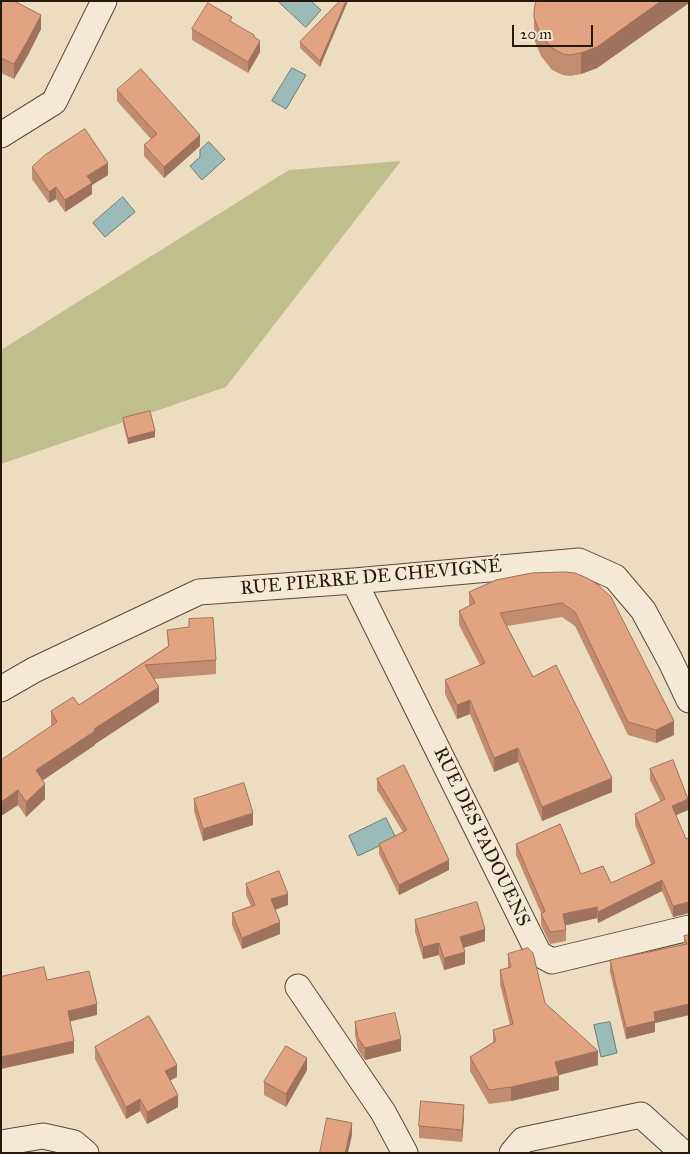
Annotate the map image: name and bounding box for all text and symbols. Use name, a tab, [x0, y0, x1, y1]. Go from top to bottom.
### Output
scale bar	[515, 15, 596, 47]
text: 20 m	[520, 25, 552, 43]
street label: RUE PIERRE DE CHEVIGNÉ	[239, 555, 503, 601]
street label: RUE DES PADOUENS	[428, 744, 534, 930]

